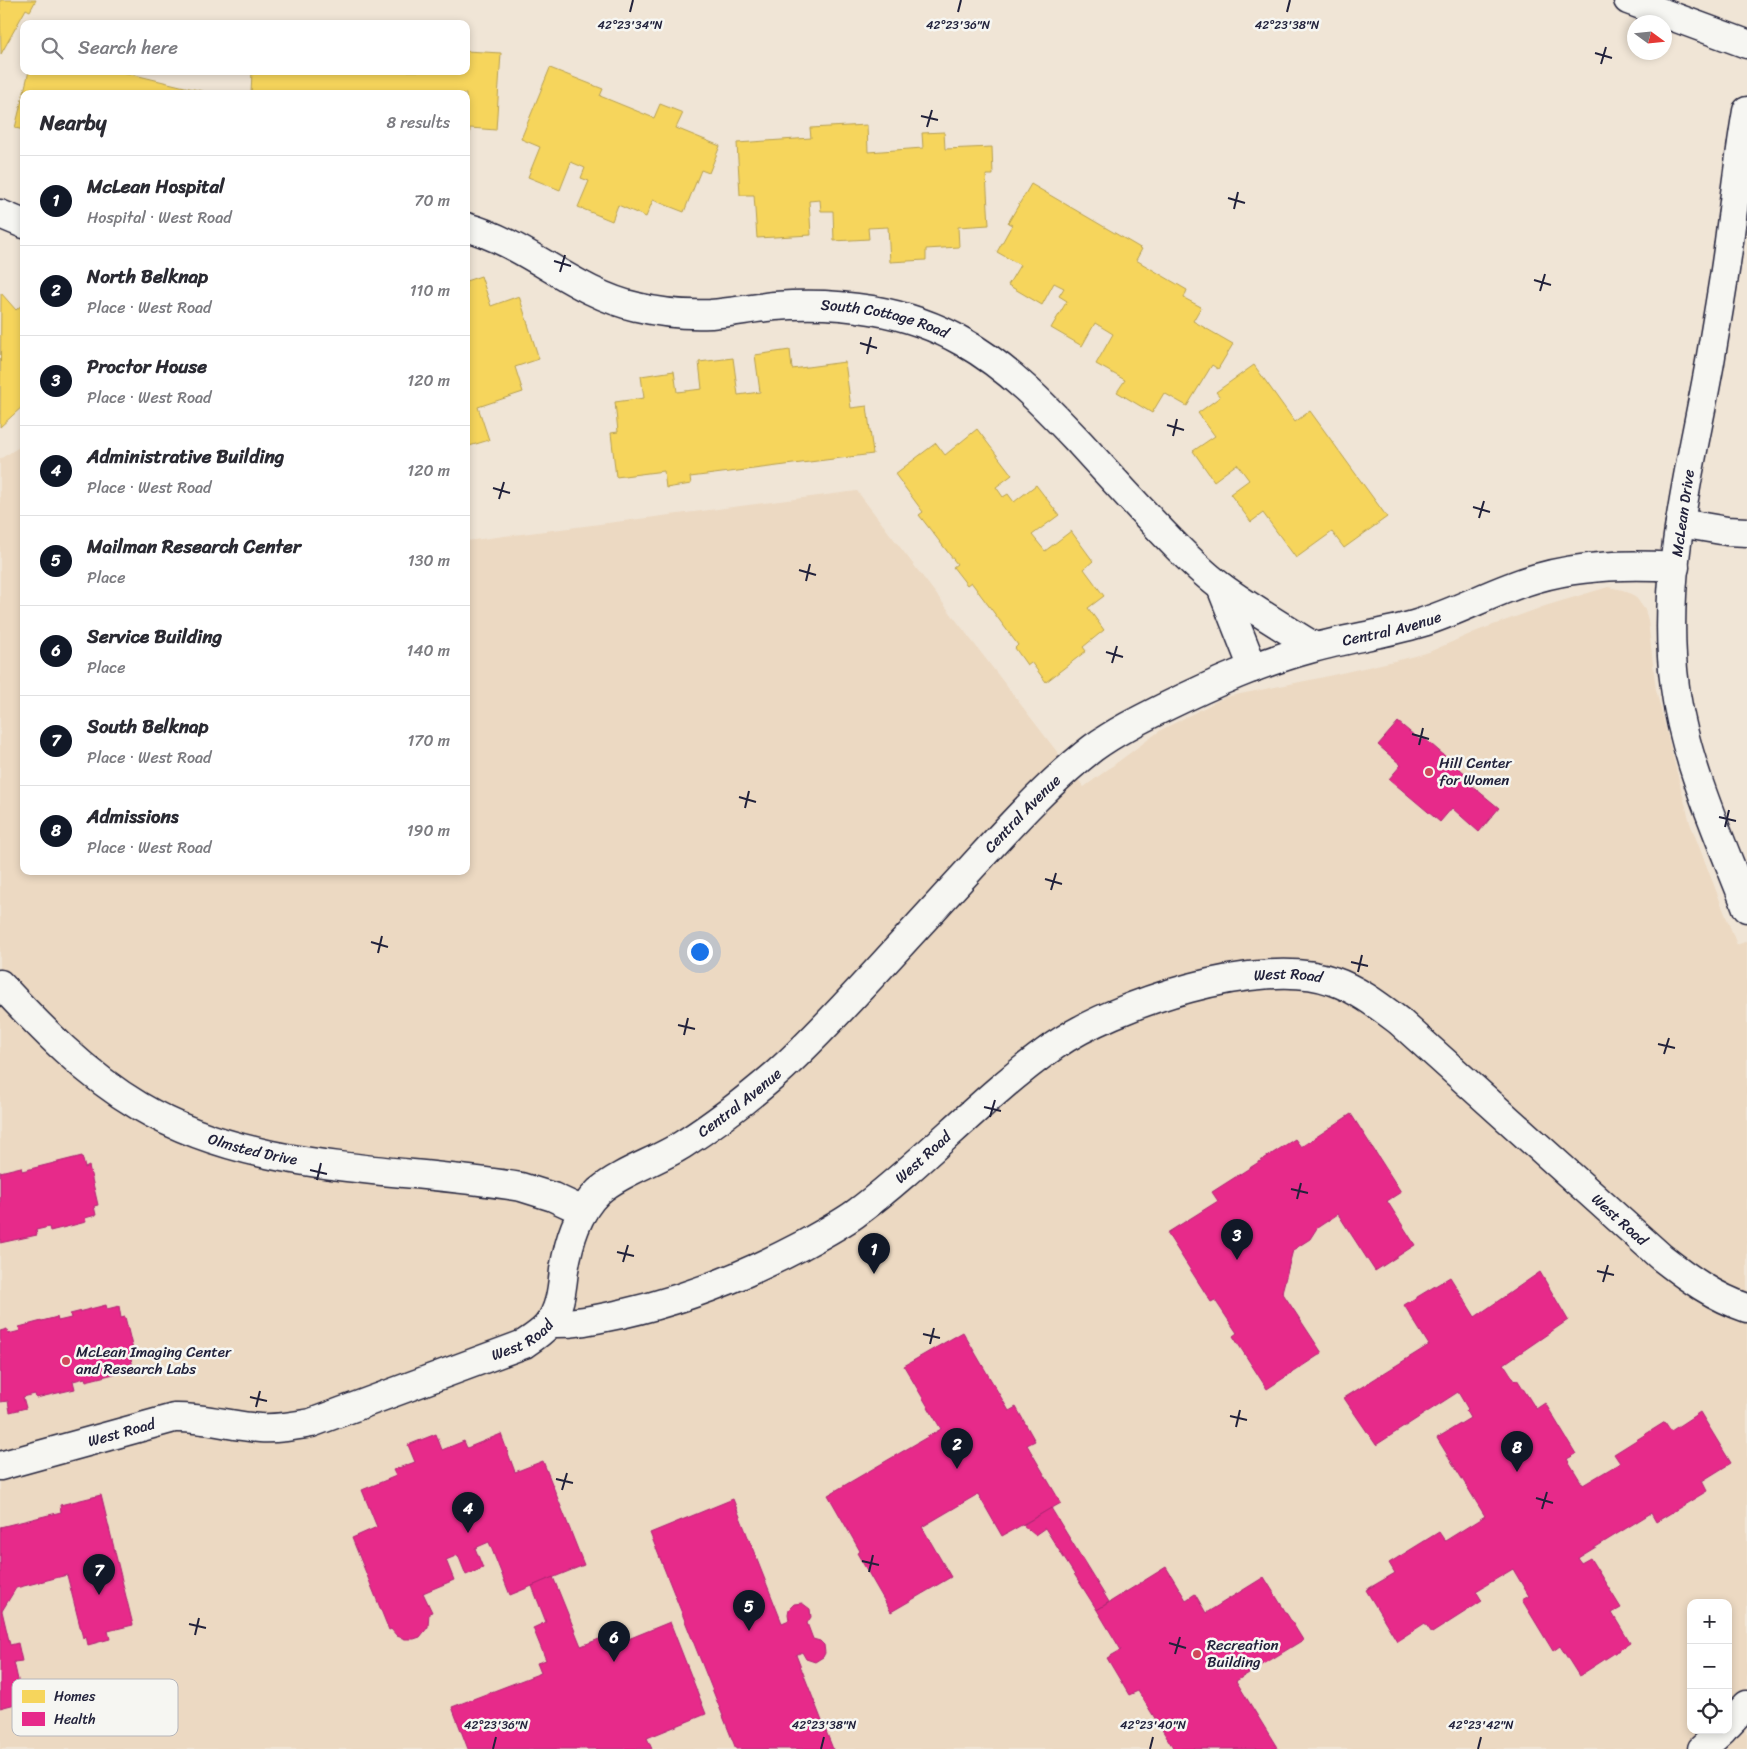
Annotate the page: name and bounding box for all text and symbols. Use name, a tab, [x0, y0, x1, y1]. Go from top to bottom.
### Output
text: 42°23'34"N	[598, 14, 663, 36]
text: 42°23'36"N	[926, 14, 991, 36]
text: 42°23'38"N	[1255, 14, 1320, 36]
north arrow	[1627, 15, 1672, 60]
search box	[20, 20, 470, 75]
text: Search here	[78, 31, 178, 64]
icon: search	[38, 34, 66, 62]
text: Nearby	[40, 104, 106, 142]
text: 8 results	[387, 108, 450, 137]
text: McLean Hospital	[87, 170, 224, 203]
text: 1	[53, 186, 59, 215]
text: 70 m	[414, 186, 450, 215]
text: Hospital · West Road	[87, 203, 232, 232]
text: North Belknap	[87, 260, 208, 293]
text: 2	[51, 276, 61, 305]
text: 110 m	[410, 276, 450, 305]
street label: South Cottage Road	[820, 292, 954, 346]
text: Place · West Road	[87, 293, 212, 322]
text: Proctor House	[87, 350, 207, 383]
text: 3	[52, 366, 60, 395]
text: 120 m	[407, 366, 450, 395]
text: Place · West Road	[87, 383, 212, 412]
text: Administrative Building	[87, 440, 284, 473]
text: 4	[51, 456, 61, 485]
text: 120 m	[407, 456, 450, 485]
street label: McLean Drive	[1664, 467, 1702, 558]
text: Place · West Road	[87, 473, 212, 502]
text: Mailman Research Center	[87, 530, 301, 563]
text: 5	[51, 546, 61, 575]
text: 130 m	[408, 546, 450, 575]
text: Place	[87, 563, 126, 592]
street label: Central Avenue	[1340, 604, 1446, 654]
text: Service Building	[87, 620, 222, 653]
text: 6	[51, 636, 61, 665]
text: 140 m	[407, 636, 450, 665]
text: Place	[87, 653, 126, 682]
text: South Belknap	[87, 710, 209, 743]
text: 7	[51, 726, 61, 755]
text: 170 m	[407, 726, 450, 755]
text: Place · West Road	[87, 743, 212, 772]
place label: Hill Center for Women	[1439, 750, 1512, 793]
marker: Hill Center for Women	[1423, 766, 1435, 778]
street label: Central Avenue	[978, 768, 1067, 859]
text: Admissions	[87, 800, 179, 833]
text: 8	[51, 816, 61, 845]
text: 190 m	[407, 816, 450, 845]
text: Place · West Road	[87, 833, 212, 862]
your location	[687, 939, 713, 965]
street label: West Road	[1253, 961, 1326, 991]
street label: Central Avenue	[692, 1061, 788, 1144]
street label: West Road	[889, 1124, 958, 1190]
street label: Olmsted Drive	[205, 1126, 299, 1173]
street label: West Road	[1585, 1187, 1655, 1253]
pin: 3	[1221, 1219, 1253, 1260]
pin: 1	[858, 1233, 890, 1274]
street label: West Road	[487, 1313, 561, 1368]
place label: McLean Imaging Center and Research Labs	[76, 1339, 232, 1382]
marker: McLean Imaging Center and Research Labs	[60, 1355, 72, 1367]
street label: West Road	[85, 1411, 159, 1454]
pin: 2	[941, 1428, 973, 1469]
pin: 8	[1501, 1431, 1533, 1472]
pin: 4	[452, 1492, 484, 1533]
pin: 7	[83, 1554, 115, 1595]
pin: 5	[733, 1590, 765, 1631]
map controls	[1687, 1599, 1732, 1734]
button: +	[1687, 1599, 1732, 1644]
pin: 6	[598, 1621, 630, 1662]
place label: Recreation Building	[1207, 1632, 1279, 1675]
button: −	[1687, 1644, 1732, 1689]
marker: Recreation Building	[1191, 1648, 1203, 1660]
legend	[12, 1679, 178, 1736]
text: Homes	[54, 1684, 96, 1709]
button: locate	[1687, 1689, 1732, 1734]
text: Health	[54, 1707, 96, 1732]
text: 42°23'36"N	[464, 1714, 529, 1736]
text: 42°23'38"N	[792, 1714, 857, 1736]
text: 42°23'40"N	[1120, 1714, 1187, 1736]
text: 42°23'42"N	[1448, 1714, 1514, 1736]

